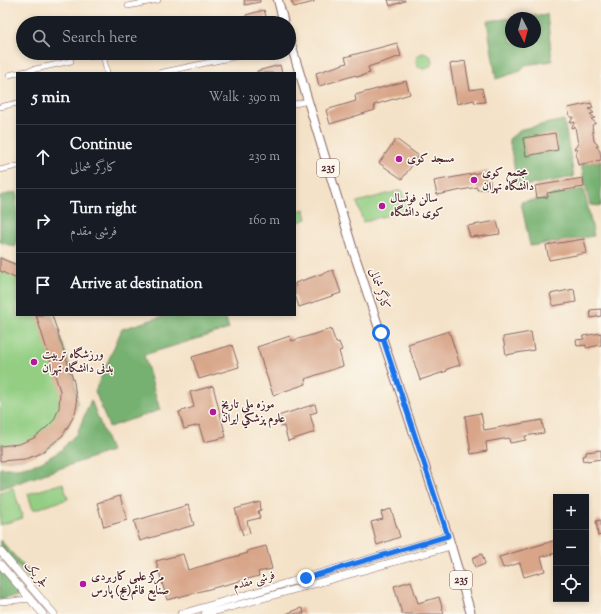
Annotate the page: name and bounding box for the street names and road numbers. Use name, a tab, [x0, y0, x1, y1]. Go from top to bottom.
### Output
road number: 235	[317, 159, 339, 177]
street label: کارگر شمالی	[364, 266, 394, 312]
street label: فجر یک	[19, 558, 53, 592]
street label: فرشی مقدم	[231, 566, 278, 597]
road number: 235	[450, 571, 472, 589]

